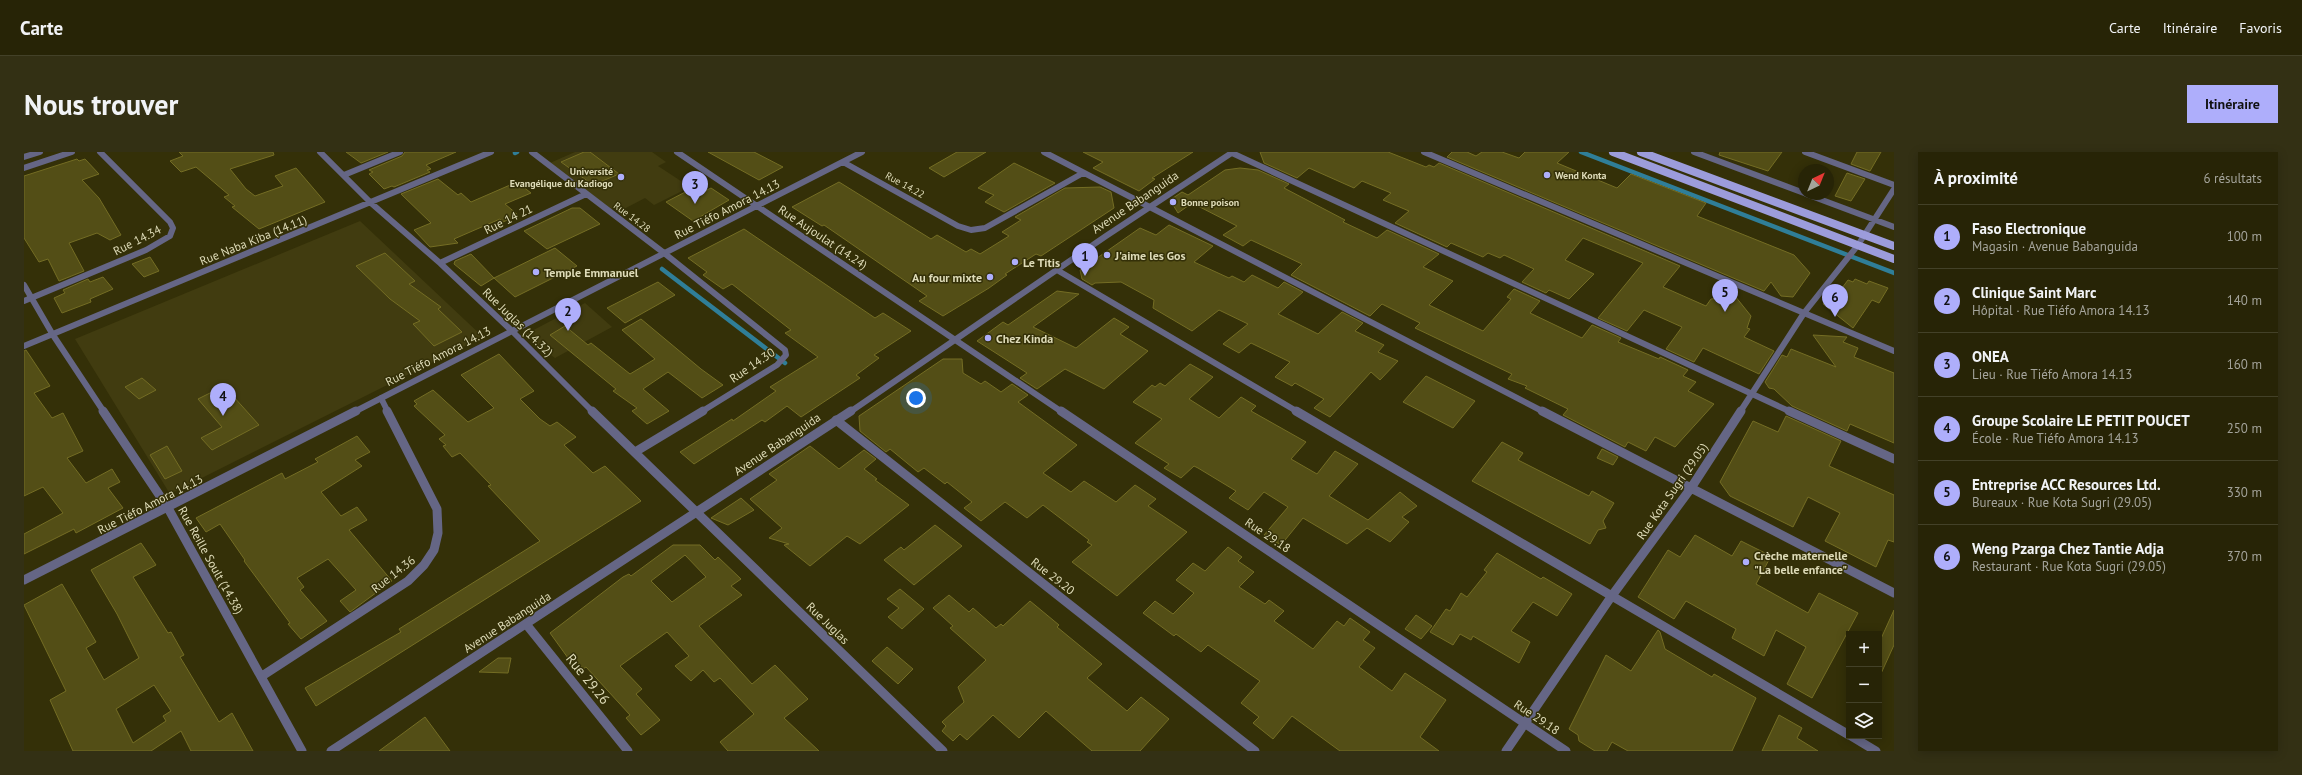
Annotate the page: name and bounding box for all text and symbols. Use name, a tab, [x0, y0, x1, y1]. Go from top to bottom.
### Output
text: Carte	[20, 16, 63, 40]
text: Carte	[2109, 19, 2141, 37]
text: Itinéraire	[2163, 19, 2217, 37]
text: Favoris	[2239, 19, 2282, 37]
button: Itinéraire	[2187, 85, 2278, 123]
text: Nous trouver	[24, 86, 178, 123]
north arrow	[1798, 164, 1834, 200]
place label: Université Evangélique du Kadiogo	[510, 165, 614, 190]
street label: Avenue Babanguida	[1089, 167, 1181, 237]
text: À proximité	[1934, 167, 2018, 189]
street label: Rue 14.22	[883, 169, 927, 201]
place label: Wend Konta	[1555, 169, 1607, 182]
marker: Wend Konta	[1542, 170, 1552, 180]
text: 6 résultats	[2203, 170, 2262, 187]
pin: 3	[682, 171, 708, 204]
marker: Université Evangélique du Kadiogo	[616, 172, 626, 182]
street label: Rue Tiéfo Amora 14.13	[671, 176, 783, 242]
place label: Bonne poison	[1181, 196, 1239, 209]
marker: Bonne poison	[1168, 197, 1178, 207]
street label: Rue 14.28	[611, 199, 653, 235]
street label: Rue 14 21	[481, 201, 535, 237]
street label: Rue Aujoulat (14.24)	[776, 202, 870, 272]
street label: Rue Naba Kiba (14.11)	[197, 212, 309, 268]
text: Faso Electronique	[1972, 219, 2086, 238]
street label: Rue 14.34	[111, 221, 164, 258]
text: 1	[1943, 228, 1951, 245]
text: 100 m	[2227, 228, 2262, 245]
text: Magasin · Avenue Babanguida	[1972, 238, 2138, 255]
pin: 1	[1072, 243, 1098, 276]
place label: J'aime les Gos	[1114, 248, 1186, 263]
marker: J'aime les Gos	[1102, 250, 1112, 260]
place label: Le Titis	[1023, 255, 1060, 270]
marker: Le Titis	[1010, 257, 1020, 267]
place label: Temple Emmanuel	[544, 265, 639, 280]
marker: Temple Emmanuel	[531, 267, 541, 277]
place label: Au four mixte	[912, 270, 982, 285]
marker: Au four mixte	[985, 272, 995, 282]
pin: 5	[1712, 279, 1738, 312]
text: Clinique Saint Marc	[1972, 283, 2096, 302]
pin: 6	[1822, 284, 1848, 317]
street label: Rue Juglas (14.32)	[480, 285, 556, 359]
text: 2	[1943, 292, 1951, 309]
text: 140 m	[2227, 292, 2262, 309]
pin: 2	[555, 298, 581, 331]
text: Hôpital · Rue Tiéfo Amora 14.13	[1972, 302, 2150, 319]
street label: Rue Tiéfo Amora 14.13	[383, 323, 493, 389]
place label: Chez Kinda	[996, 331, 1053, 346]
marker: Chez Kinda	[983, 333, 993, 343]
street label: Rue 14.30	[726, 344, 778, 386]
text: ONEA	[1972, 347, 2009, 366]
text: 3	[1943, 356, 1951, 373]
text: 160 m	[2227, 356, 2262, 373]
text: Lieu · Rue Tiéfo Amora 14.13	[1972, 366, 2132, 383]
pin: 4	[210, 383, 236, 416]
your location	[906, 388, 926, 408]
street label: Avenue Babanguida	[731, 409, 823, 479]
text: Groupe Scolaire LE PETIT POUCET	[1972, 411, 2190, 430]
text: 4	[1943, 420, 1951, 437]
text: 250 m	[2227, 420, 2262, 437]
text: École · Rue Tiéfo Amora 14.13	[1972, 430, 2139, 447]
street label: Rue Kota Sugri (29.05)	[1633, 440, 1711, 542]
street label: Rue Tiéfo Amora 14.13	[95, 471, 205, 537]
text: Entreprise ACC Resources Ltd.	[1972, 475, 2161, 494]
text: 5	[1943, 484, 1951, 501]
text: 330 m	[2227, 484, 2262, 501]
text: Bureaux · Rue Kota Sugri (29.05)	[1972, 494, 2152, 511]
street label: Rue Reille Soult (14.38)	[175, 504, 247, 616]
street label: Rue 29.18	[1242, 514, 1294, 556]
text: Weng Pzarga Chez Tantie Adja	[1972, 539, 2164, 558]
place label: Crèche maternelle "La belle enfance"	[1754, 548, 1848, 577]
text: 6	[1943, 548, 1951, 565]
text: 370 m	[2227, 548, 2262, 565]
street label: Rue 14.36	[368, 552, 418, 596]
street label: Rue 29.20	[1028, 554, 1078, 598]
marker: Crèche maternelle "La belle enfance"	[1741, 557, 1751, 567]
text: Restaurant · Rue Kota Sugri (29.05)	[1972, 558, 2166, 575]
street label: Avenue Babanguida	[460, 588, 554, 656]
street label: Rue Juglas	[803, 599, 853, 647]
map controls	[1846, 631, 1882, 739]
button: +	[1846, 631, 1882, 667]
street label: Rue 29.26	[562, 650, 614, 708]
button: −	[1846, 667, 1882, 703]
street label: Rue 29.18	[1511, 696, 1563, 738]
button: layers	[1846, 703, 1882, 739]

